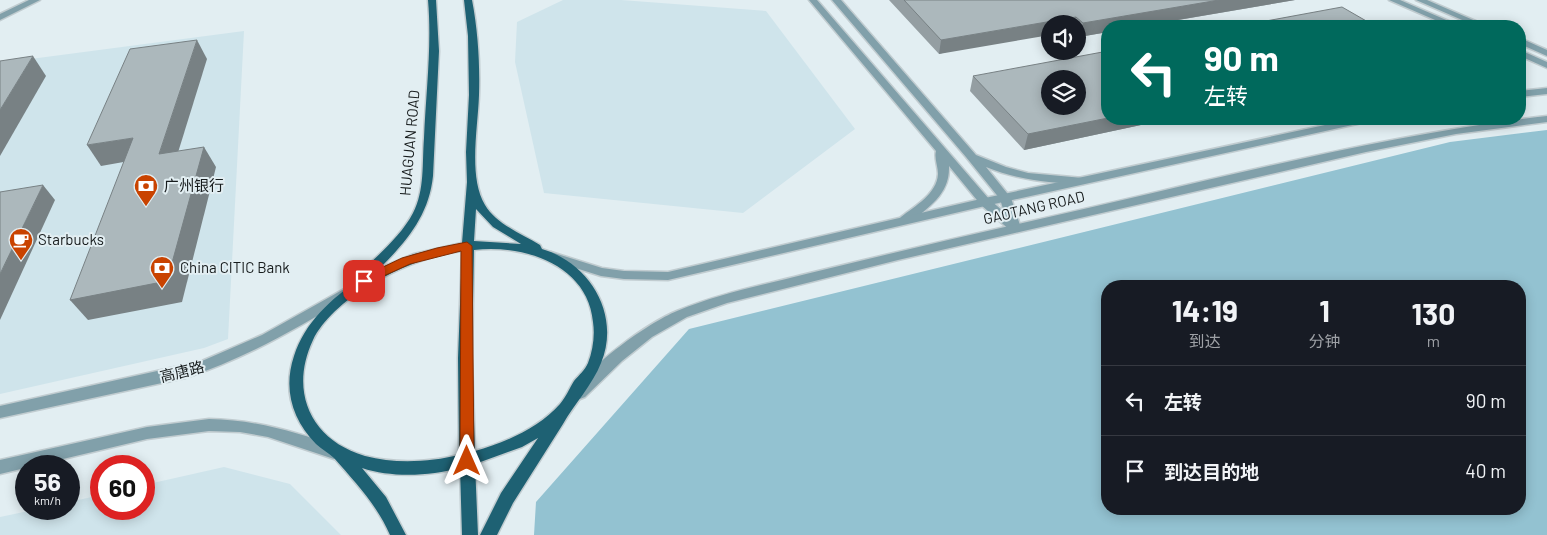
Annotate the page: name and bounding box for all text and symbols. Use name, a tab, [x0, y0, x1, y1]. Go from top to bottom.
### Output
map controls	[1041, 15, 1086, 115]
button: sound	[1041, 15, 1086, 60]
text: 90 m	[1204, 36, 1279, 78]
icon: left	[1121, 40, 1186, 105]
button: layers	[1041, 70, 1086, 115]
text: 左转	[1204, 82, 1248, 108]
street label: HUAGUAN ROAD	[395, 89, 423, 197]
bank icon: 广州银行	[133, 173, 159, 207]
place label: 广州银行	[164, 176, 224, 194]
street label: GAOTANG ROAD	[981, 187, 1086, 227]
cafe icon: Starbucks	[8, 227, 34, 261]
place label: Starbucks	[38, 230, 104, 248]
bank icon: China CITIC Bank	[149, 255, 175, 289]
place label: China CITIC Bank	[180, 258, 290, 276]
pin	[343, 260, 385, 302]
icon: arrive	[350, 267, 378, 295]
text: 14:19	[1172, 292, 1238, 328]
text: 1	[1319, 292, 1330, 328]
text: 130	[1411, 295, 1455, 331]
text: 到达	[1189, 331, 1221, 350]
text: 分钟	[1309, 331, 1341, 350]
text: m	[1427, 331, 1440, 350]
street label: 高唐路	[158, 357, 206, 385]
icon: left	[1121, 387, 1149, 415]
text: 90 m	[1466, 389, 1506, 412]
text: 左转	[1164, 390, 1202, 413]
position arrow	[440, 434, 492, 486]
speed limit sign: 60	[90, 455, 155, 520]
icon: arrive	[1121, 457, 1149, 485]
text: 40 m	[1465, 459, 1506, 482]
text: 到达目的地	[1164, 460, 1259, 483]
text: 56	[34, 466, 61, 496]
text: km/h	[34, 493, 61, 507]

